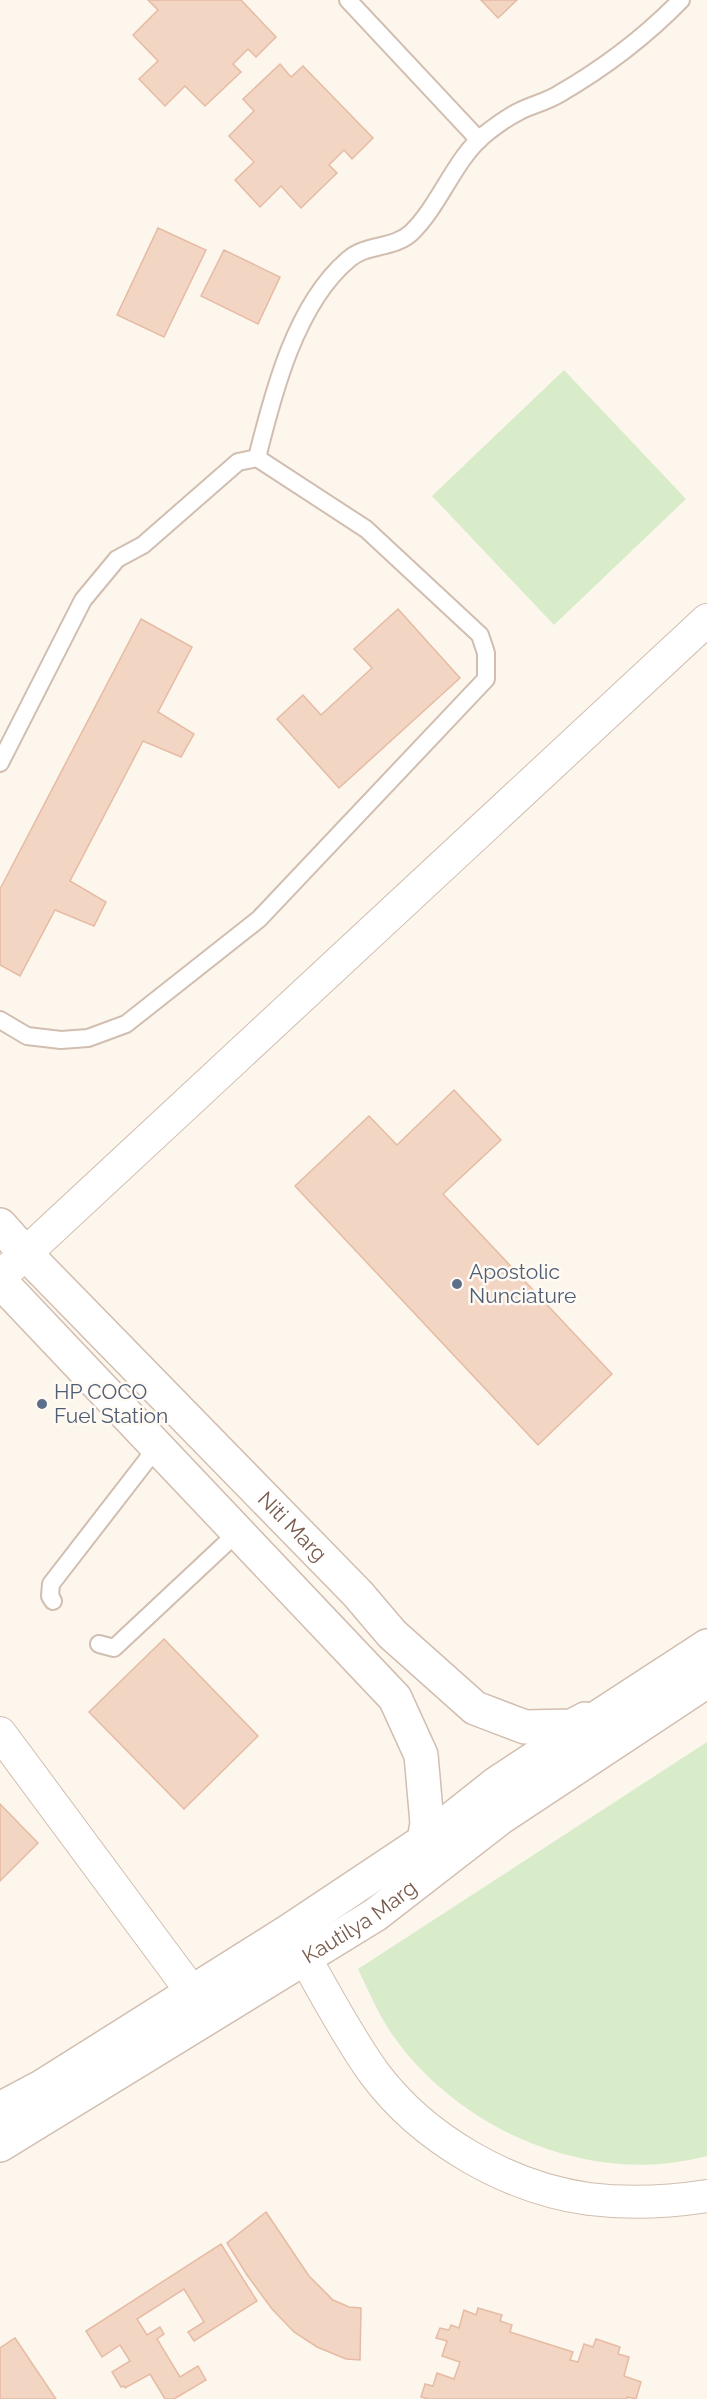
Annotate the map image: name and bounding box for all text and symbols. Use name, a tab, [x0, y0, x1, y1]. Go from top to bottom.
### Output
place label: Apostolic Nunciature	[469, 1259, 576, 1308]
marker: Apostolic Nunciature	[450, 1277, 464, 1291]
place label: HP COCO Fuel Station	[54, 1379, 168, 1428]
marker: HP COCO Fuel Station	[35, 1397, 49, 1411]
street label: Niti Marg	[253, 1486, 332, 1566]
street label: Kautilya Marg	[297, 1875, 421, 1969]

